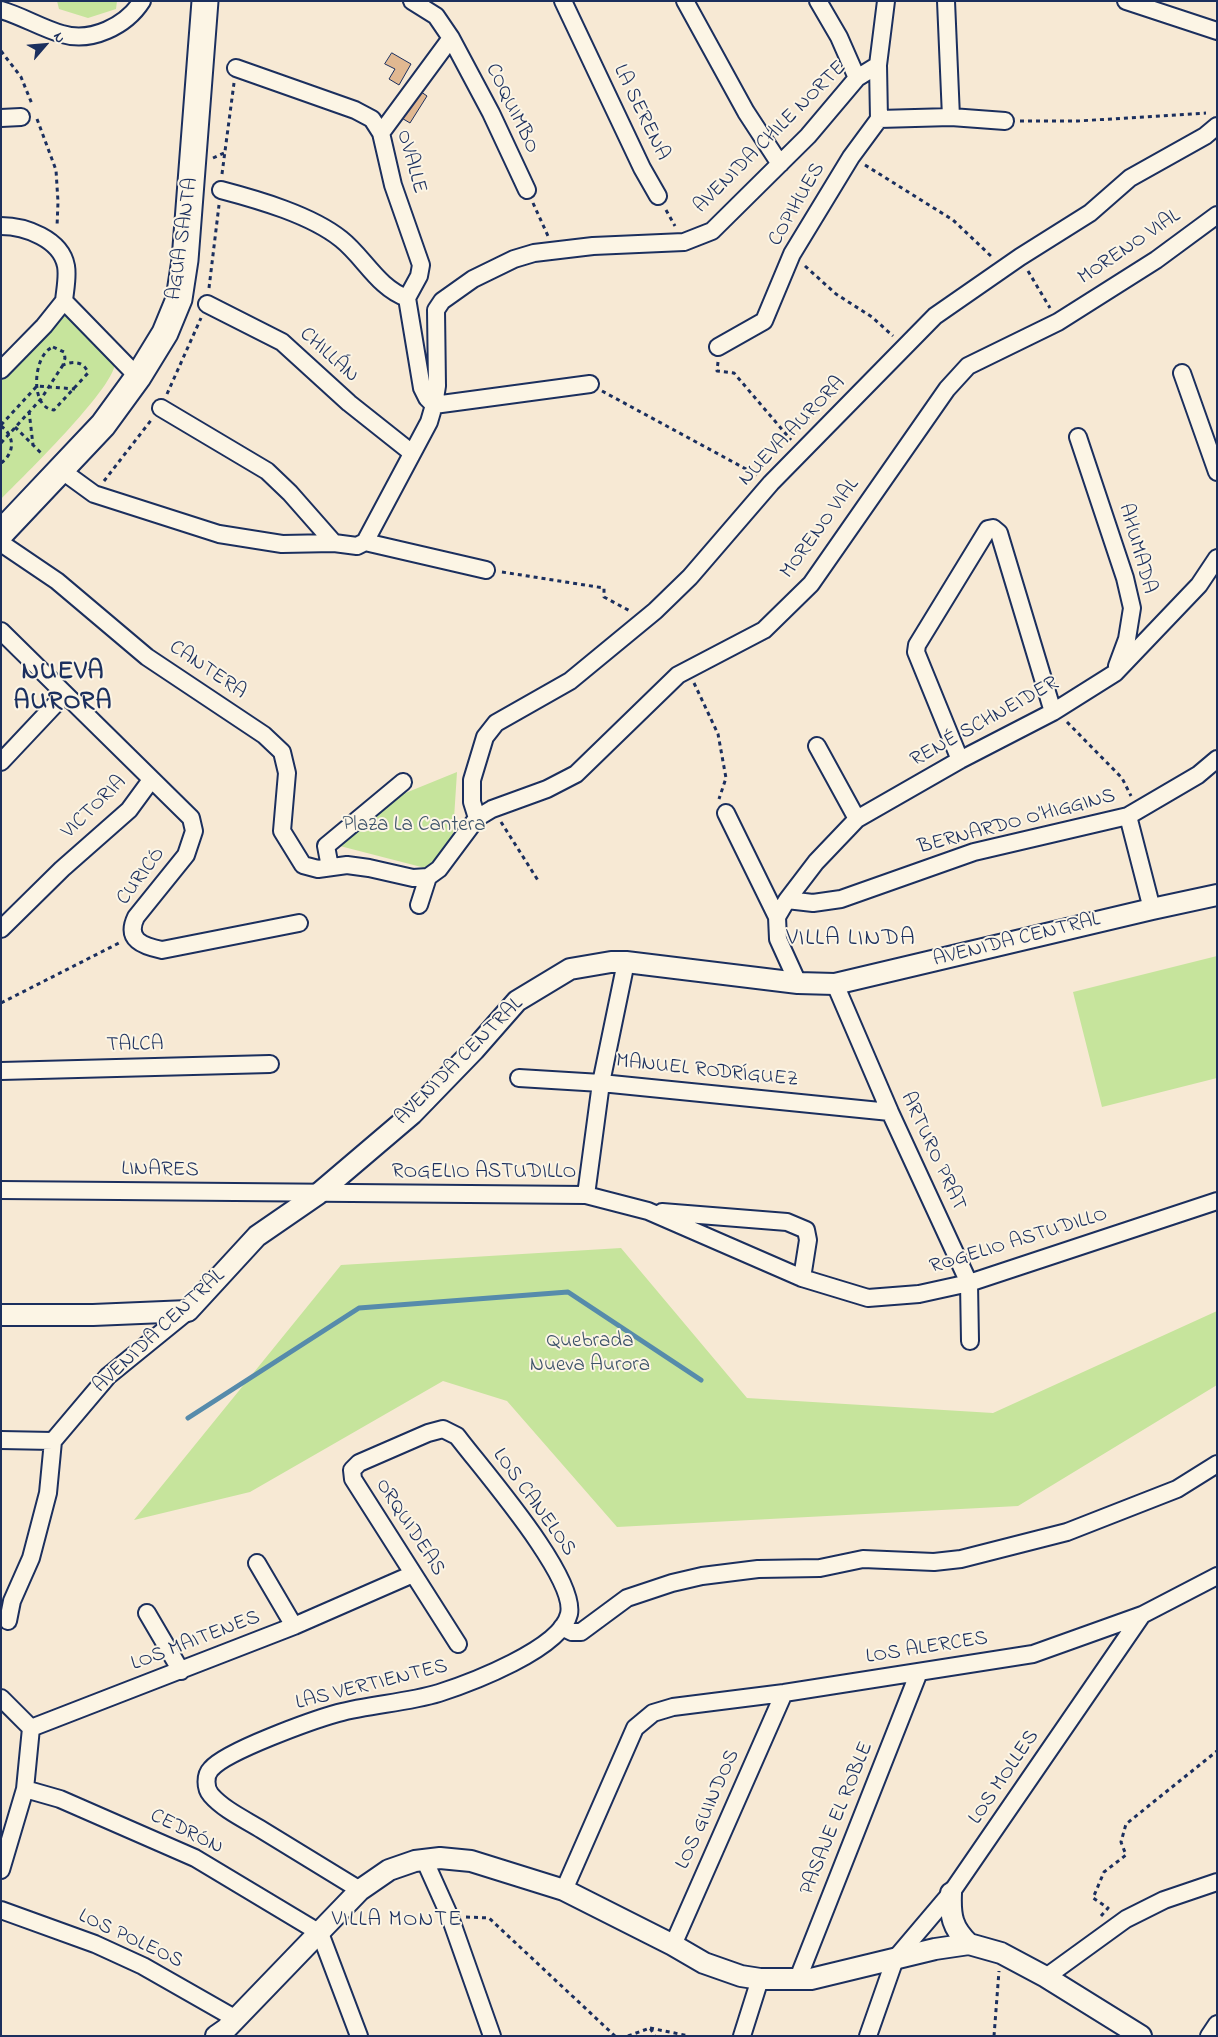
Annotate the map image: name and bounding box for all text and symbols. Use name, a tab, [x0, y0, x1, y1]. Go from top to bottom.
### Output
north arrow	[20, 20, 70, 70]
text: N	[47, 29, 70, 47]
street label: AVENIDA CHILE NORTE	[689, 56, 853, 220]
street label: COQUIMBO	[478, 60, 544, 158]
street label: LA SERENA	[606, 61, 674, 165]
street label: OVALLE	[389, 127, 431, 197]
street label: COPIHUES	[764, 159, 832, 251]
street label: AGUA SANTA	[163, 176, 205, 302]
street label: MORENO VIAL	[1074, 204, 1186, 292]
street label: CHILLÁN	[293, 323, 363, 389]
street label: NUEVA AURORA	[734, 372, 852, 492]
street label: MORENO VIAL	[776, 474, 866, 584]
street label: AHUMADA	[1111, 501, 1161, 597]
street label: CANTERA	[163, 636, 251, 706]
district label: NUEVA AURORA	[13, 658, 113, 720]
street label: RENÉ SCHNEIDER	[907, 672, 1063, 774]
street label: VICTORIA	[57, 771, 133, 845]
street label: BERNARDO O’HIGGINS	[916, 785, 1118, 861]
park label: Plaza La Cantera	[342, 814, 486, 840]
street label: CURICÓ	[112, 843, 172, 911]
street label: AVENIDA CENTRAL	[931, 908, 1103, 974]
district label: VILLA LINDA	[785, 926, 917, 954]
street label: AVENIDA CENTRAL	[391, 993, 529, 1131]
street label: TALCA	[106, 1033, 164, 1059]
street label: MANUEL RODRÍGUEZ	[615, 1050, 799, 1094]
street label: ARTURO PRAT	[893, 1089, 971, 1215]
street label: LINARES	[121, 1158, 199, 1184]
street label: ROGELIO ASTUDILLO	[392, 1161, 576, 1187]
street label: ROGELIO ASTUDILLO	[927, 1203, 1111, 1281]
street label: AVENIDA CENTRAL	[89, 1264, 231, 1400]
park label: Quebrada Nueva Aurora	[530, 1330, 650, 1380]
street label: LOS CANELOS	[486, 1444, 580, 1562]
street label: ORQUIDEAS	[368, 1475, 450, 1581]
street label: LOS MAITENES	[128, 1606, 264, 1678]
street label: LOS ALERCES	[864, 1627, 990, 1671]
street label: LAS VERTIENTES	[293, 1655, 451, 1717]
street label: LOS MOLLES	[964, 1726, 1046, 1830]
street label: PASAJE EL ROBLE	[796, 1739, 880, 1899]
street label: LOS GUINDOS	[671, 1746, 747, 1874]
street label: CEDRÓN	[145, 1805, 227, 1861]
street label: LOS POLEOS	[74, 1905, 186, 1975]
district label: VILLA MONTE	[330, 1908, 464, 1934]

